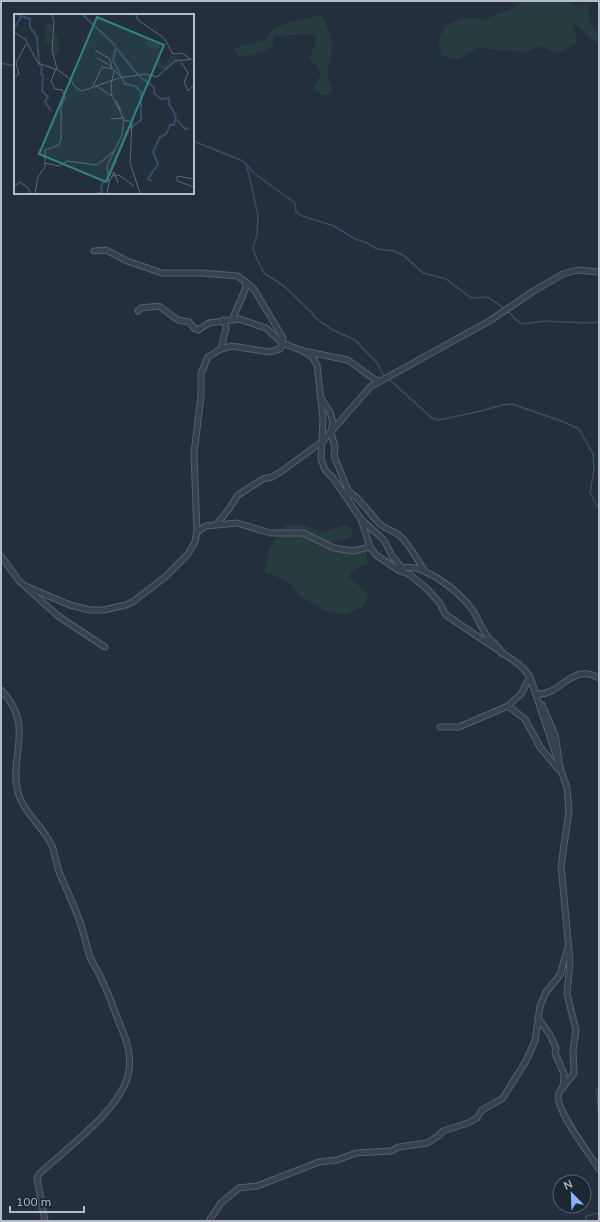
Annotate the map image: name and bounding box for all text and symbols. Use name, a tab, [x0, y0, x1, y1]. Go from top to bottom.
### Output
inset map	[14, 14, 194, 194]
north arrow	[552, 1174, 592, 1214]
text: N	[562, 1177, 575, 1193]
scale bar	[10, 1188, 84, 1214]
text: 100 m	[16, 1194, 51, 1209]

